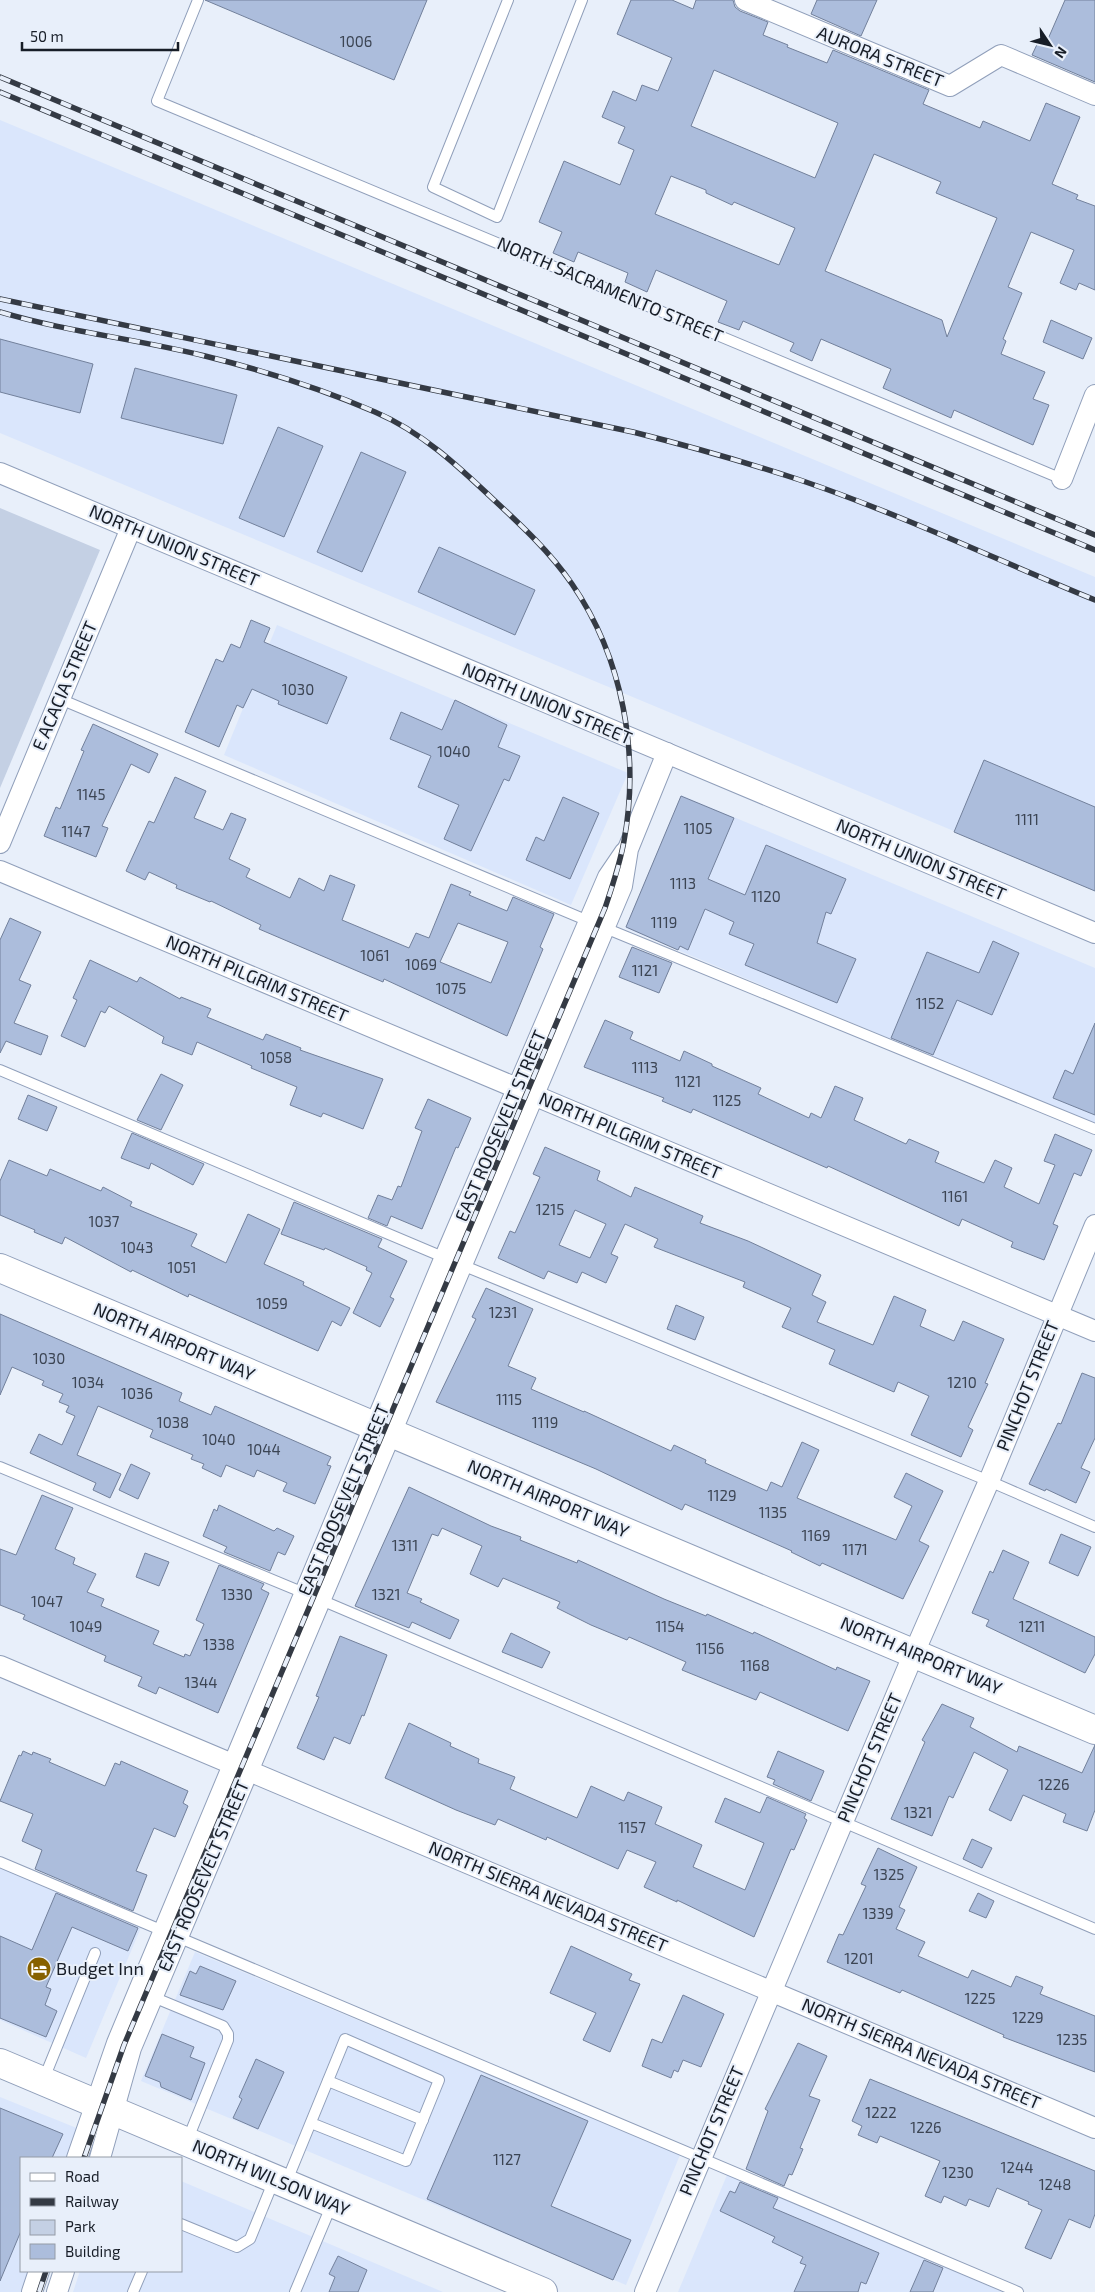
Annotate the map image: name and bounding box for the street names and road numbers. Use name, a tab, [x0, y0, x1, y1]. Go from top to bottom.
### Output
street label: AURORA STREET	[814, 21, 947, 92]
street label: NORTH SACRAMENTO STREET	[494, 231, 727, 347]
street label: NORTH UNION STREET	[86, 499, 263, 591]
street label: E ACACIA STREET	[27, 617, 101, 754]
street label: NORTH UNION STREET	[459, 657, 636, 749]
street label: NORTH UNION STREET	[833, 813, 1010, 905]
street label: NORTH PILGRIM STREET	[163, 930, 352, 1027]
street label: EAST ROOSEVELT STREET	[450, 1026, 551, 1225]
street label: NORTH PILGRIM STREET	[536, 1087, 725, 1184]
street label: NORTH AIRPORT WAY	[90, 1297, 259, 1385]
street label: PINCHOT STREET	[991, 1317, 1063, 1454]
street label: EAST ROOSEVELT STREET	[293, 1400, 394, 1599]
street label: NORTH AIRPORT WAY	[464, 1454, 633, 1542]
street label: NORTH AIRPORT WAY	[837, 1611, 1006, 1699]
street label: PINCHOT STREET	[832, 1689, 906, 1826]
street label: EAST ROOSEVELT STREET	[153, 1776, 254, 1975]
street label: NORTH SIERRA NEVADA STREET	[426, 1836, 672, 1957]
street label: NORTH SIERRA NEVADA STREET	[799, 1993, 1045, 2114]
street label: PINCHOT STREET	[674, 2062, 748, 2199]
street label: NORTH WILSON WAY	[189, 2134, 354, 2220]

